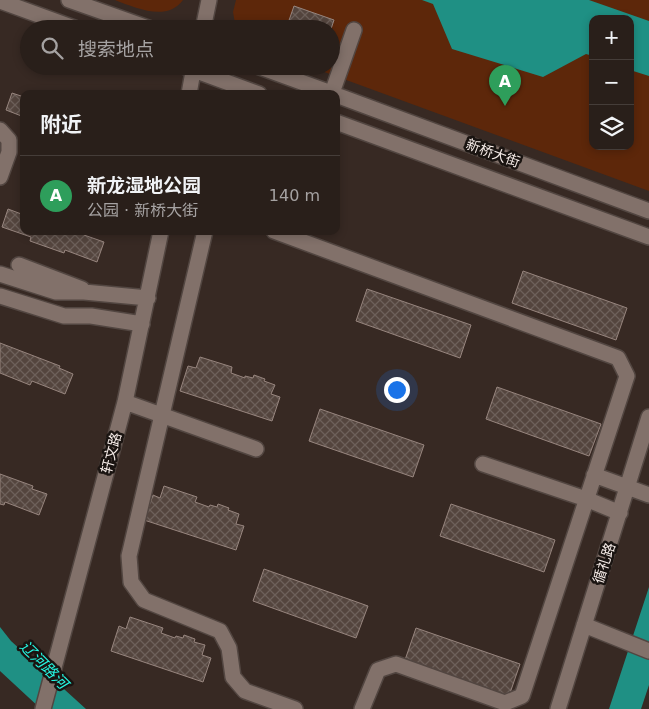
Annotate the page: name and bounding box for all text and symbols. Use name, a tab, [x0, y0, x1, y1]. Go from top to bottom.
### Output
map controls	[589, 15, 634, 150]
button: +	[589, 15, 634, 60]
search box	[20, 20, 340, 75]
icon: search	[38, 34, 66, 62]
text: 搜索地点	[78, 38, 154, 60]
button: −	[589, 60, 634, 105]
pin: A	[489, 65, 521, 106]
button: layers	[589, 105, 634, 150]
text: 附近	[40, 113, 82, 137]
street label: 新桥大街	[464, 136, 522, 170]
text: 新龙湿地公园	[87, 174, 201, 196]
text: A	[50, 186, 62, 205]
text: 140 m	[269, 186, 320, 205]
text: 公园 · 新桥大街	[87, 201, 198, 220]
your location	[384, 377, 410, 403]
street label: 轩文路	[98, 431, 124, 475]
street label: 循礼路	[590, 541, 618, 585]
water label: 辽河路河	[16, 637, 74, 695]

